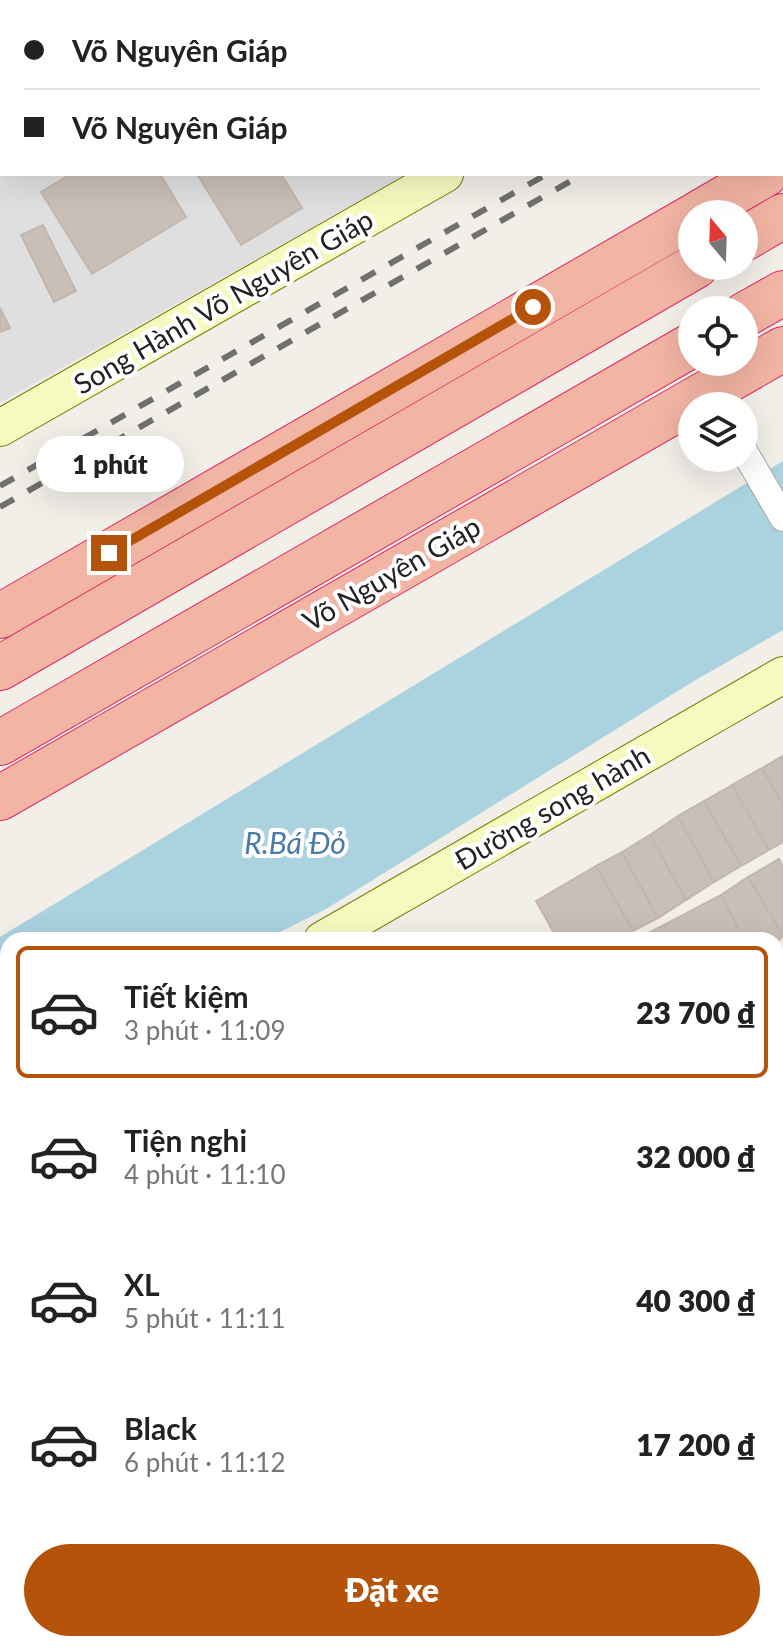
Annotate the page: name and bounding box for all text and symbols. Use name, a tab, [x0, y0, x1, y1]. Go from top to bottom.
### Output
text: Võ Nguyên Giáp	[72, 32, 288, 68]
text: Võ Nguyên Giáp	[72, 109, 288, 145]
north arrow	[678, 200, 758, 280]
map controls	[678, 200, 758, 472]
street label: Song Hành Võ Nguyên Giáp	[67, 201, 379, 401]
route start	[515, 289, 551, 325]
button: locate	[678, 296, 758, 376]
button: layers	[678, 392, 758, 472]
callout: 1 phút	[35, 437, 183, 493]
text: 1 phút	[72, 448, 148, 480]
street label: Võ Nguyên Giáp	[296, 508, 486, 638]
route end	[91, 535, 127, 571]
street label: Đường song hành	[448, 737, 656, 877]
water label: R.Bá Đỏ	[244, 824, 346, 860]
icon: car	[28, 976, 100, 1048]
text: Tiết kiệm	[124, 978, 249, 1014]
text: 23 700 ₫	[636, 994, 756, 1030]
text: 3 phút · 11:09	[124, 1014, 286, 1046]
icon: car	[28, 1120, 100, 1192]
text: Tiện nghi	[124, 1122, 247, 1158]
text: 32 000 ₫	[636, 1138, 756, 1174]
text: 4 phút · 11:10	[124, 1158, 286, 1190]
icon: car	[28, 1264, 100, 1336]
text: XL	[124, 1266, 160, 1302]
text: 40 300 ₫	[636, 1282, 756, 1318]
text: 5 phút · 11:11	[124, 1302, 286, 1334]
icon: car	[28, 1408, 100, 1480]
text: Black	[124, 1410, 197, 1446]
text: 17 200 ₫	[636, 1426, 756, 1462]
text: 6 phút · 11:12	[124, 1446, 286, 1478]
button: Đặt xe	[24, 1544, 760, 1636]

